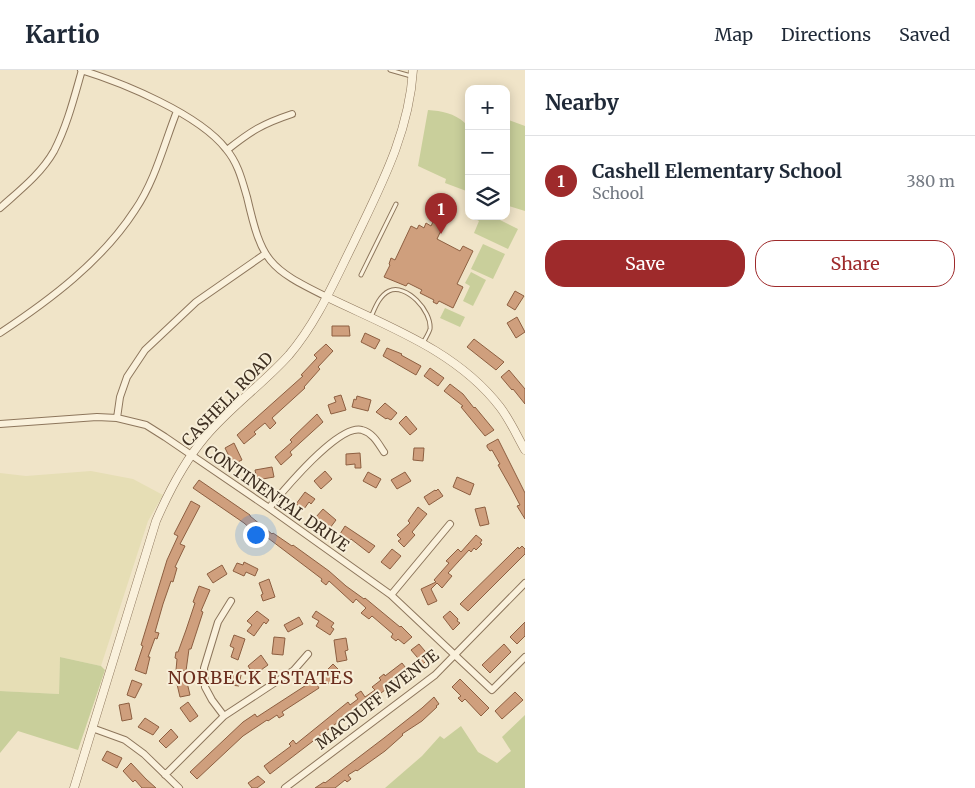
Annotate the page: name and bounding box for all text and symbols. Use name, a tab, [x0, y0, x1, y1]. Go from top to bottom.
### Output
text: Kartio	[25, 19, 100, 50]
text: Map	[715, 23, 753, 46]
text: Directions	[781, 23, 871, 46]
text: Saved	[899, 23, 950, 46]
map controls	[465, 85, 510, 220]
button: +	[465, 85, 510, 130]
text: Nearby	[545, 89, 619, 116]
button: −	[465, 130, 510, 175]
text: Cashell Elementary School	[592, 159, 842, 183]
text: 1	[557, 171, 565, 191]
text: 380 m	[907, 171, 955, 191]
button: layers	[465, 175, 510, 220]
text: School	[592, 183, 644, 203]
pin: 1	[425, 193, 457, 234]
button: Save	[545, 240, 745, 287]
button: Share	[755, 240, 955, 287]
street label: CASHELL ROAD	[177, 348, 277, 450]
street label: CONTINENTAL DRIVE	[201, 440, 354, 556]
your location	[243, 522, 269, 548]
street label: MACDUFF AVENUE	[312, 644, 443, 753]
district label: NORBECK ESTATES	[168, 666, 354, 689]

